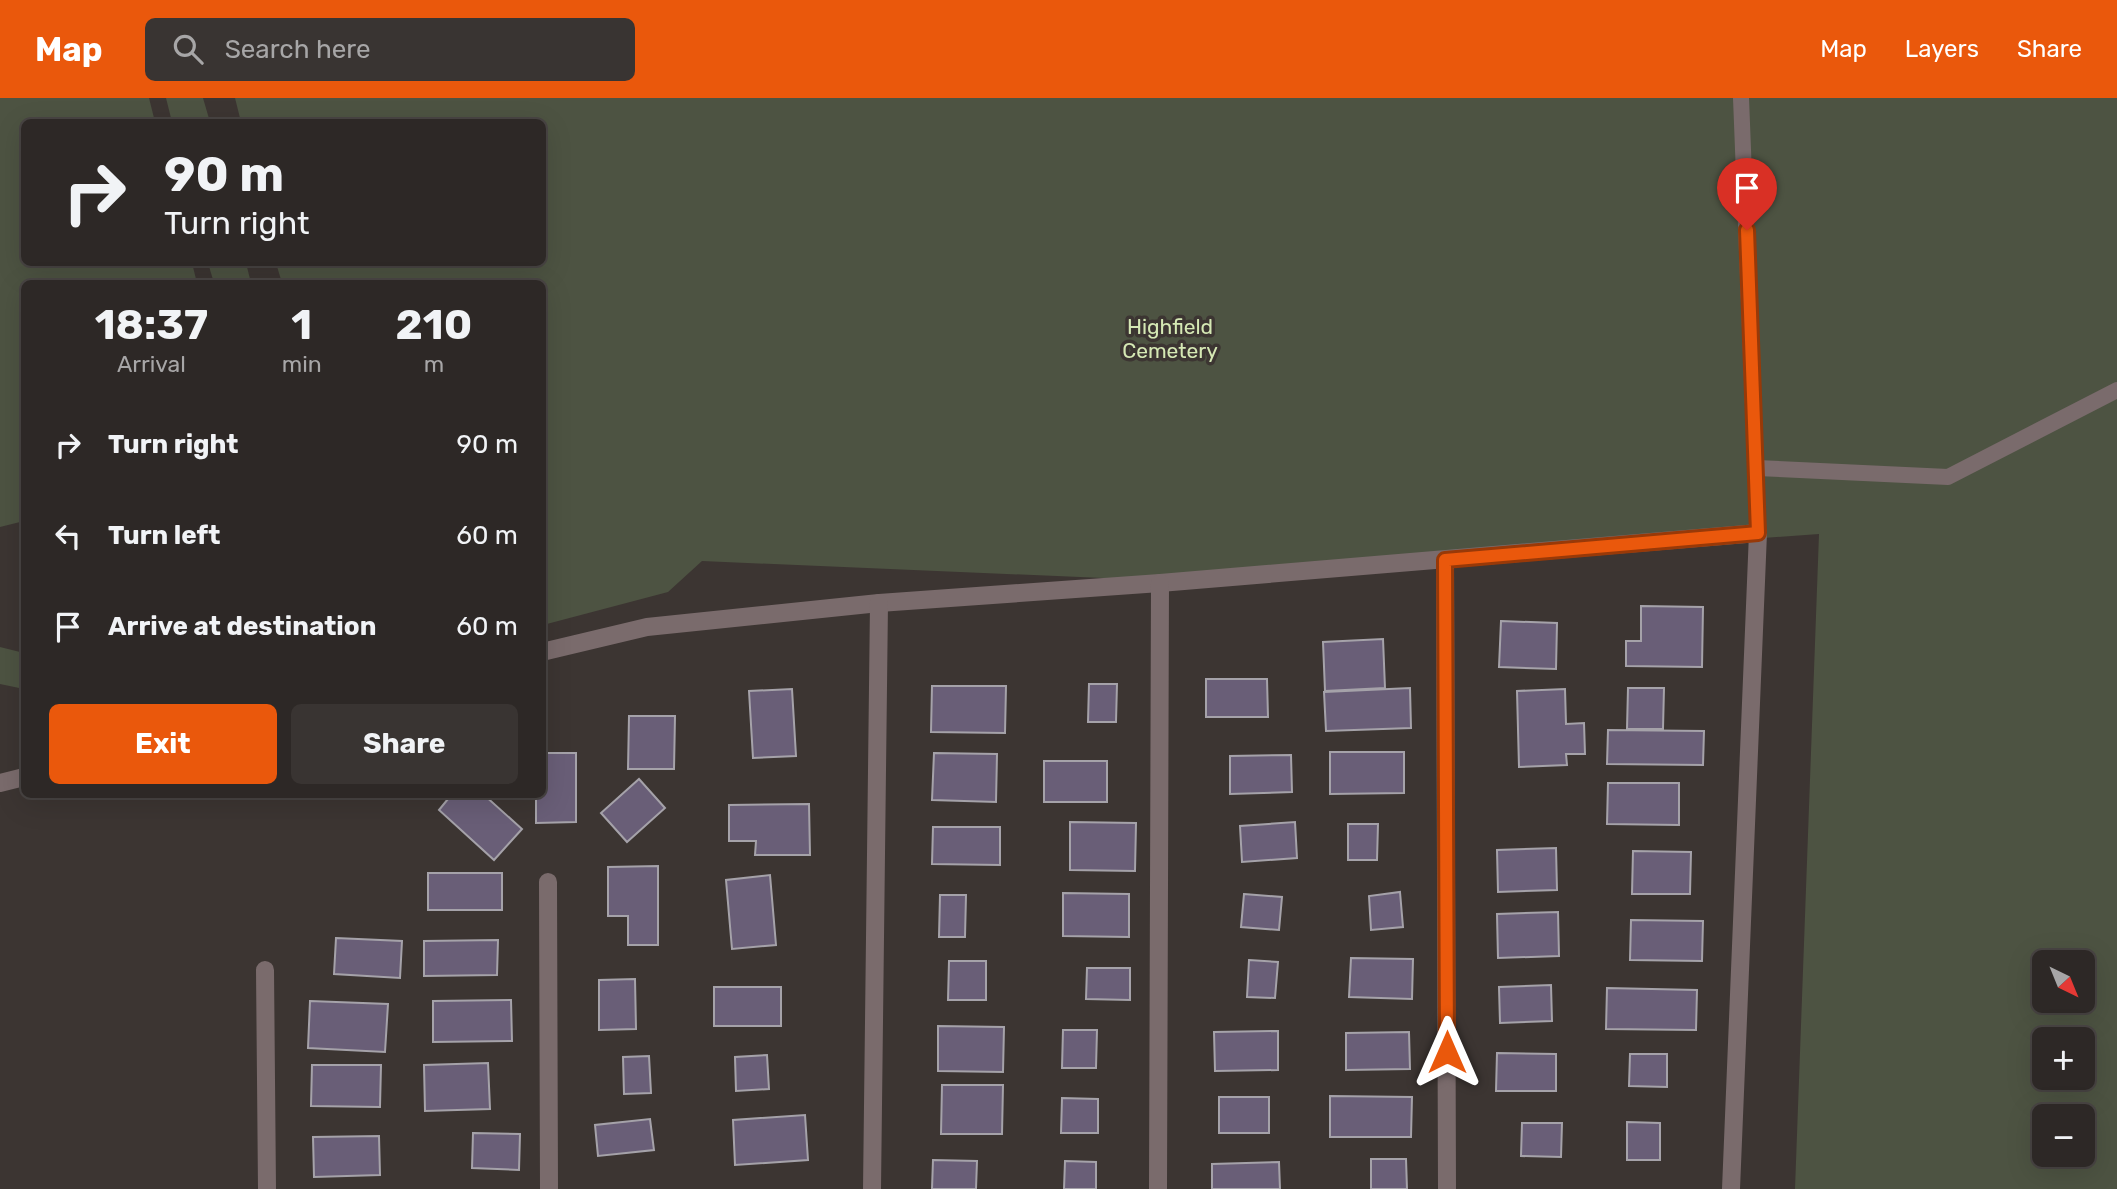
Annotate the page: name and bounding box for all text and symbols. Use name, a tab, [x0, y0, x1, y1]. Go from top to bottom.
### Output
search box	[145, 18, 635, 81]
text: Map	[35, 30, 103, 69]
icon: search	[169, 30, 207, 68]
text: Search here	[225, 34, 370, 65]
text: Map	[1820, 35, 1867, 63]
text: Layers	[1905, 35, 1979, 63]
text: Share	[2017, 35, 2082, 63]
text: 90 m	[164, 145, 284, 203]
icon: right	[49, 147, 140, 238]
pin	[1717, 158, 1777, 230]
icon: arrive	[1728, 169, 1766, 207]
text: Turn right	[164, 204, 309, 242]
text: 18:37	[95, 300, 208, 350]
text: 1	[291, 300, 312, 350]
text: 210	[395, 300, 472, 350]
park label: Highfield Cemetery	[1122, 314, 1218, 363]
text: Arrival	[117, 350, 186, 378]
text: min	[282, 350, 322, 378]
text: m	[424, 350, 444, 378]
icon: right	[49, 426, 87, 464]
text: Turn right	[108, 429, 238, 460]
text: 90 m	[457, 429, 518, 460]
icon: left	[49, 517, 87, 555]
text: Turn left	[108, 520, 220, 551]
text: 60 m	[456, 520, 518, 551]
icon: arrive	[49, 608, 87, 646]
text: Arrive at destination	[108, 611, 376, 642]
text: 60 m	[456, 611, 518, 642]
button: Exit	[49, 704, 277, 784]
button: Share	[291, 704, 518, 784]
north arrow	[2032, 950, 2095, 1013]
map controls	[2032, 950, 2095, 1167]
position arrow	[1410, 1015, 1484, 1089]
button: +	[2032, 1027, 2095, 1090]
button: −	[2032, 1104, 2095, 1167]

